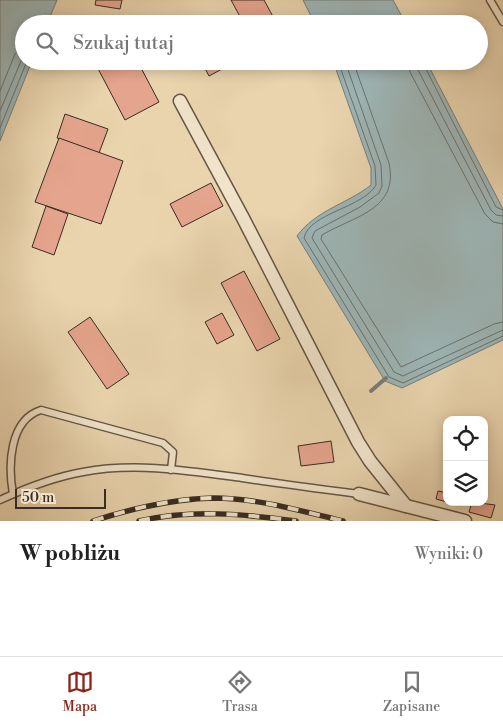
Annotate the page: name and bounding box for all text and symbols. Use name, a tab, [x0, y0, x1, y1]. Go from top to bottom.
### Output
search box	[15, 15, 488, 70]
icon: search	[33, 29, 61, 57]
text: Szukaj tutaj	[73, 31, 174, 55]
map controls	[443, 416, 488, 506]
button: locate	[443, 416, 488, 461]
button: layers	[443, 461, 488, 506]
scale bar	[15, 486, 106, 509]
text: 50 m	[22, 489, 54, 507]
text: W pobliżu	[20, 541, 120, 567]
text: Wyniki: 0	[415, 544, 483, 564]
tab: Mapa	[63, 668, 97, 716]
tab: Trasa	[222, 668, 258, 716]
tab: Zapisane	[383, 668, 440, 716]

